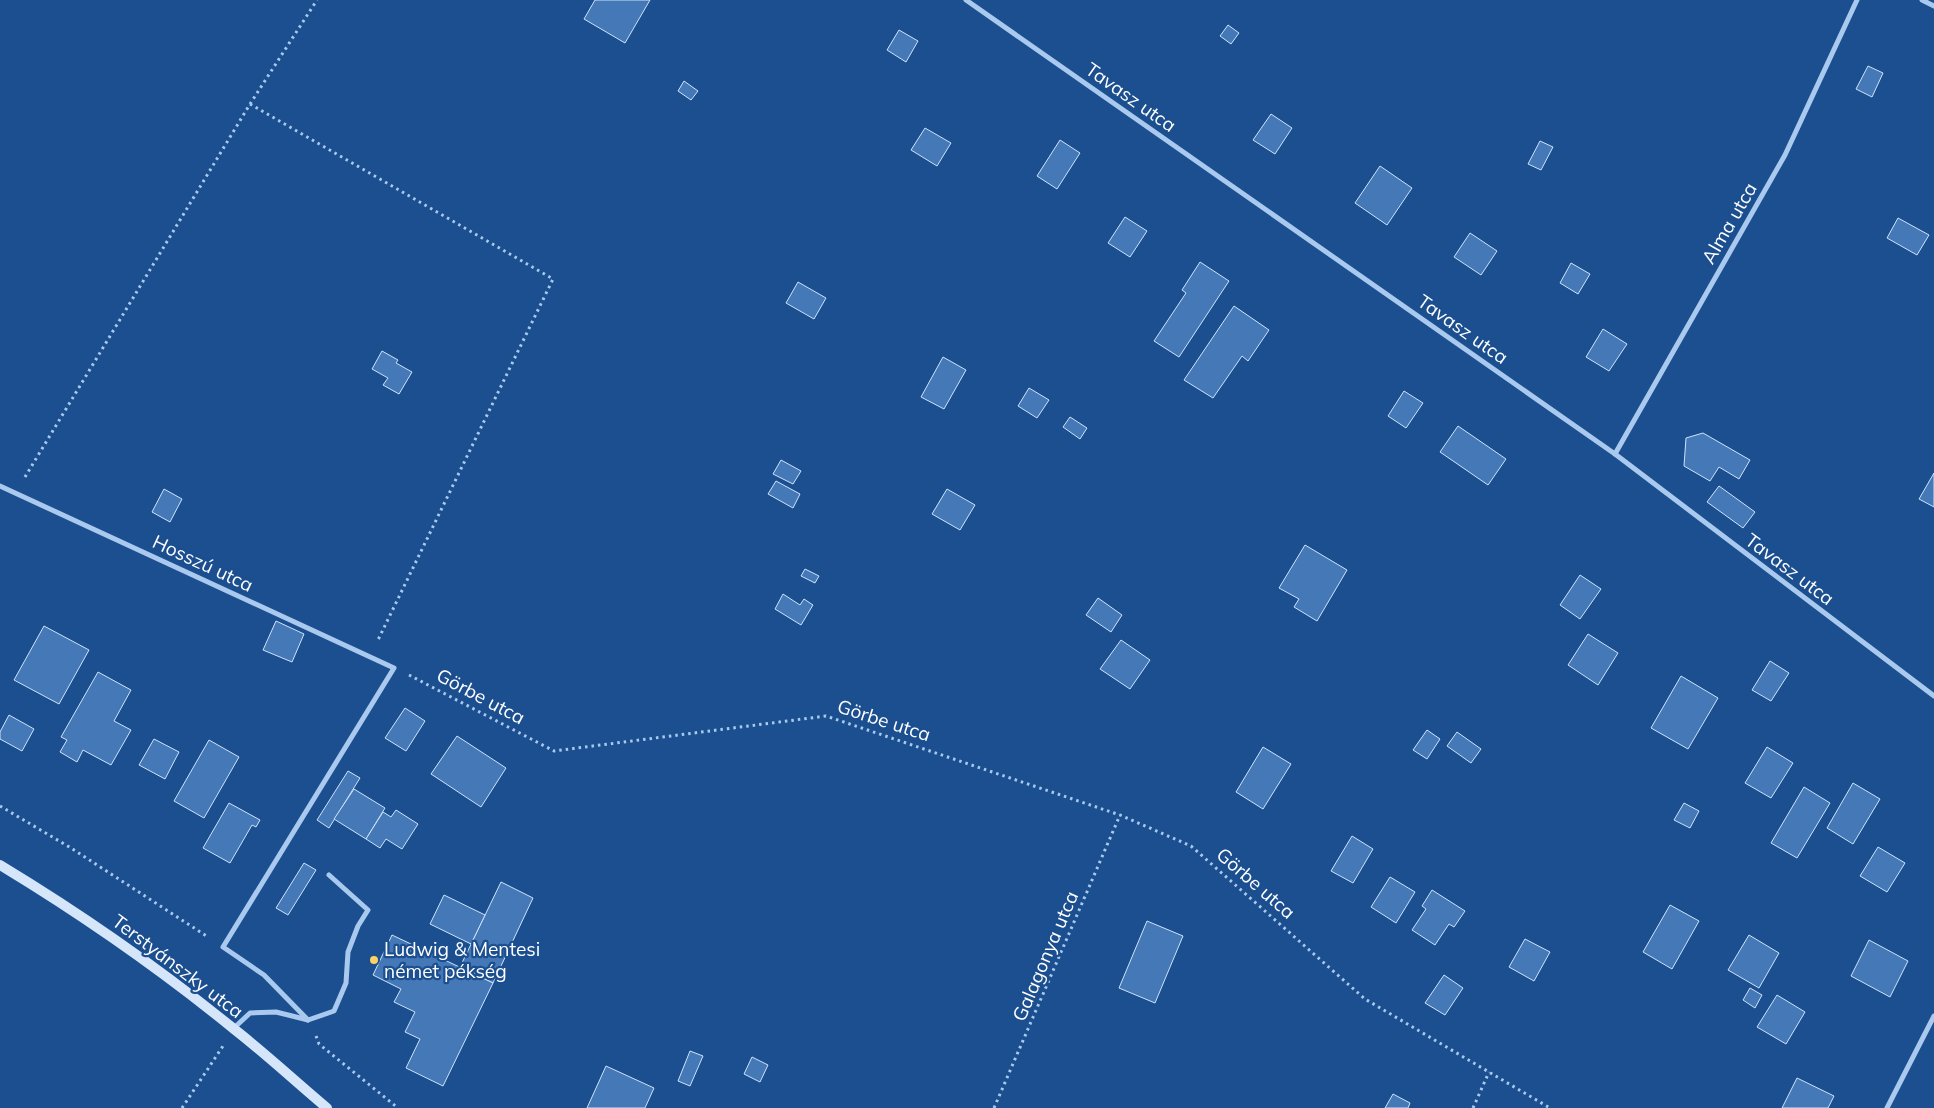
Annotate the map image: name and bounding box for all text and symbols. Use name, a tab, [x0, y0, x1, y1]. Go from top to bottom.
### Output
street label: Tavasz utca	[1081, 57, 1181, 137]
street label: Alma utca	[1696, 178, 1762, 268]
street label: Tavasz utca	[1413, 289, 1513, 369]
street label: Tavasz utca	[1741, 528, 1839, 610]
street label: Hosszú utca	[149, 529, 257, 597]
street label: Görbe utca	[433, 663, 529, 729]
street label: Görbe utca	[834, 694, 934, 746]
street label: Görbe utca	[1212, 842, 1300, 924]
street label: Galagonya utca	[1007, 887, 1083, 1025]
street label: Terstyánszky utca	[108, 909, 248, 1023]
place label: Ludwig & Mentesi német pékség	[384, 937, 540, 983]
marker: Ludwig & Mentesi német pékség	[368, 954, 380, 966]

